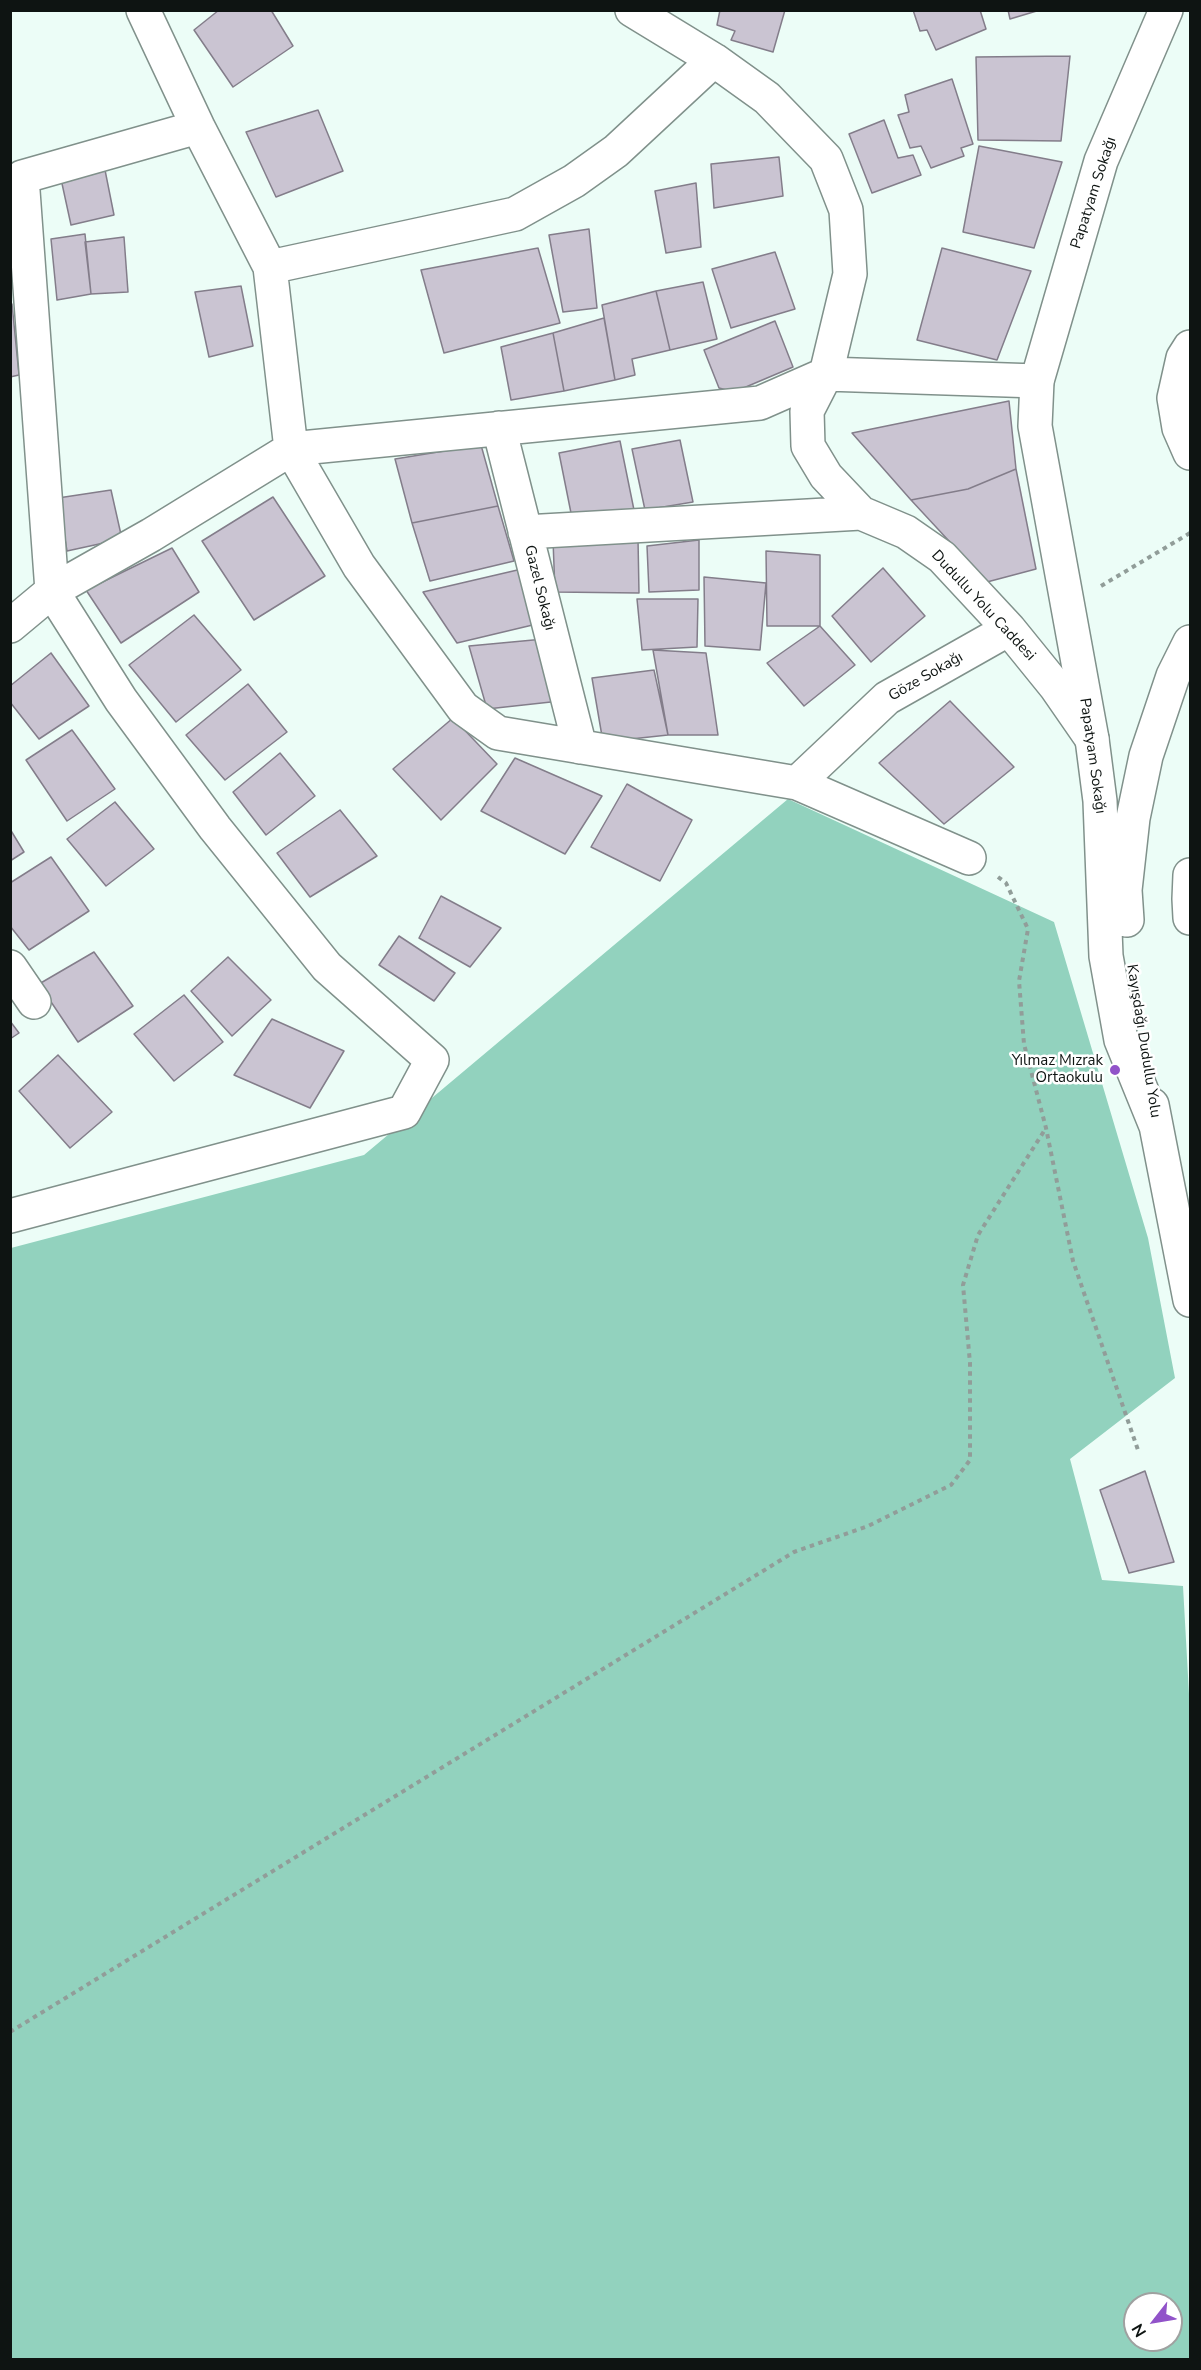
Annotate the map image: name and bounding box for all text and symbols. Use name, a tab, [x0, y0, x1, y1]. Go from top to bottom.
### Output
street label: Papatyam Sokağı	[1067, 135, 1121, 251]
street label: Gazel Sokağı	[520, 544, 558, 632]
street label: Dudullu Yolu Caddesi	[927, 547, 1039, 665]
street label: Göze Sokağı	[886, 648, 966, 706]
street label: Papatyam Sokağı	[1075, 697, 1109, 815]
street label: Kayışdağı Dudullu Yolu	[1122, 963, 1164, 1119]
place label: Yılmaz Mızrak Ortaokulu	[1012, 1052, 1103, 1087]
marker: Yılmaz Mızrak Ortaokulu	[1108, 1063, 1122, 1077]
north arrow	[1123, 2292, 1183, 2352]
text: N	[1127, 2319, 1152, 2341]

